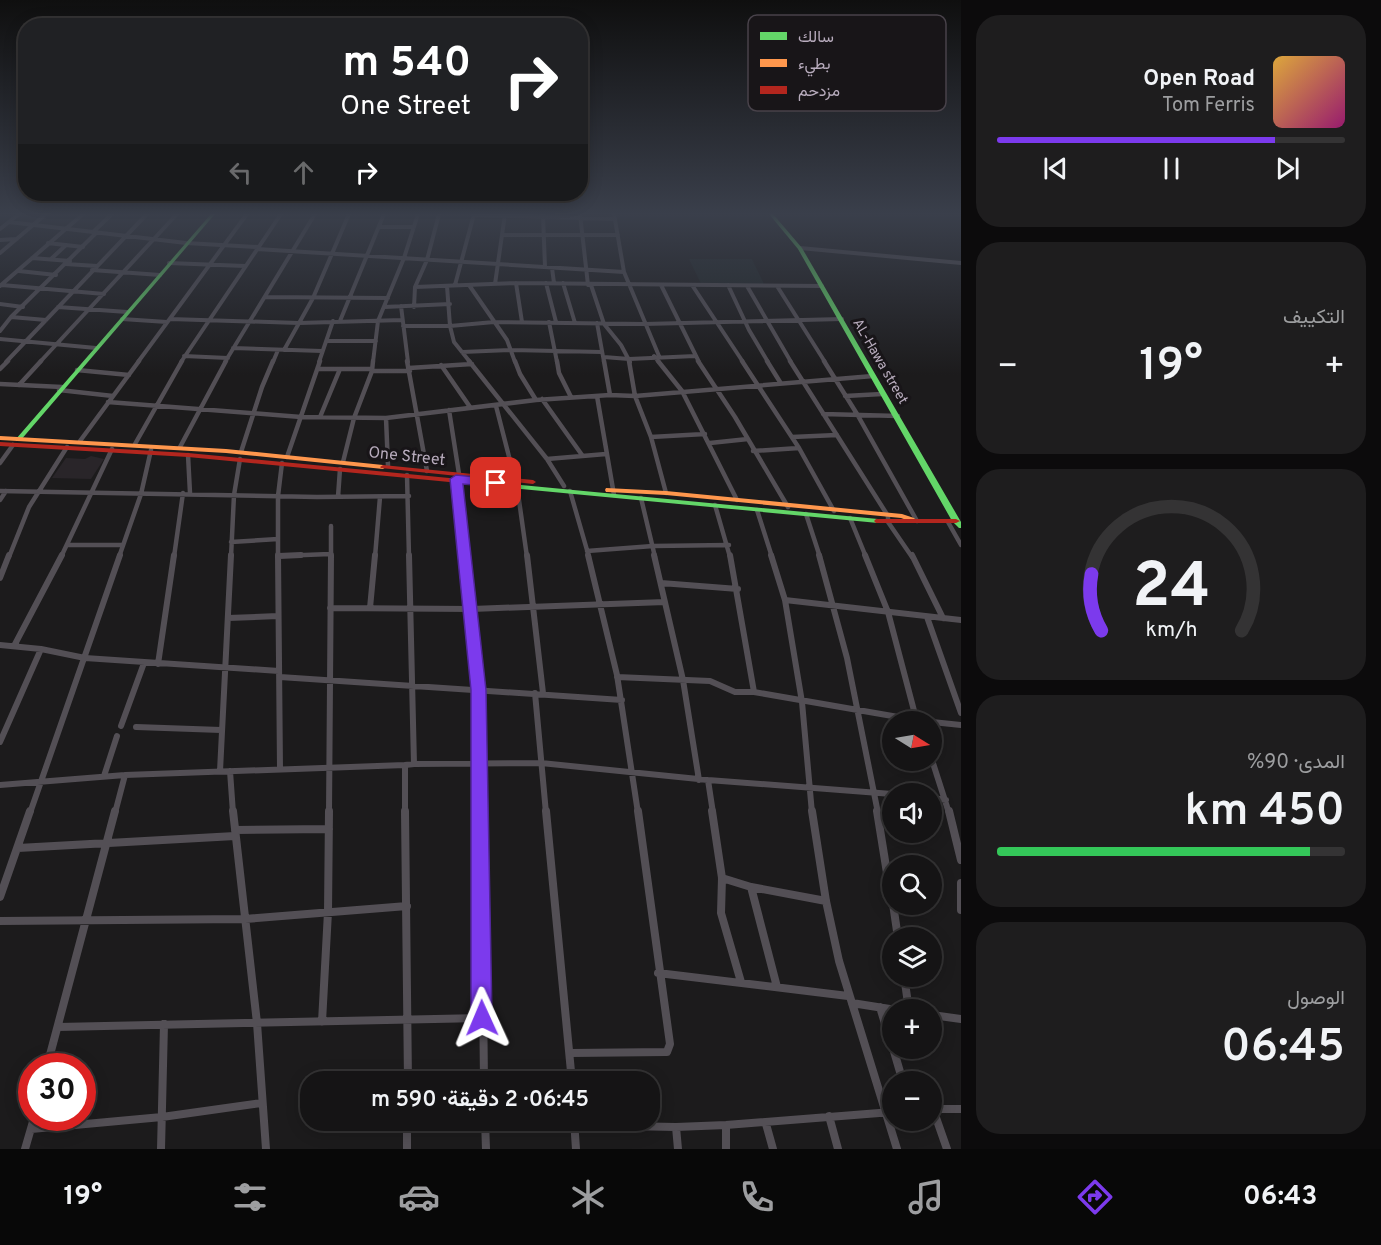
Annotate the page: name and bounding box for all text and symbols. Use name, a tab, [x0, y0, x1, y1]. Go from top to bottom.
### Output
legend	[748, 15, 946, 111]
text: سالك	[798, 28, 834, 48]
text: 540 m	[343, 38, 471, 91]
icon: right	[492, 42, 570, 120]
text: بطيء	[798, 55, 830, 77]
text: Open Road	[1143, 66, 1255, 93]
text: مزدحم	[798, 82, 840, 102]
text: One Street	[340, 90, 471, 124]
text: Tom Ferris	[1162, 93, 1255, 119]
icon: previous	[1039, 152, 1072, 185]
icon: pause	[1155, 152, 1188, 185]
icon: next	[1271, 152, 1304, 185]
icon: left	[224, 156, 257, 189]
icon: ahead	[287, 156, 320, 189]
icon: right	[350, 156, 383, 189]
text: التكييف	[1283, 305, 1345, 331]
street label: AL-Hawa street	[848, 316, 911, 408]
text: 19°	[1139, 339, 1203, 396]
text: −	[997, 347, 1018, 389]
text: +	[1324, 347, 1345, 389]
street label: One Street	[367, 443, 446, 471]
pin	[470, 457, 521, 508]
icon: arrive	[479, 466, 512, 499]
text: 24	[1132, 551, 1210, 630]
text: km/h	[1145, 618, 1197, 645]
north arrow	[882, 711, 942, 771]
map controls	[882, 711, 942, 1131]
text: المدى · 90%	[1247, 750, 1345, 776]
button: sound	[882, 783, 942, 843]
text: 450 km	[1185, 784, 1345, 841]
button: search	[882, 855, 942, 915]
button: layers	[882, 927, 942, 987]
position arrow	[450, 986, 514, 1050]
text: الوصول	[1287, 986, 1345, 1012]
button: +	[882, 999, 942, 1059]
text: 06:45	[1221, 1020, 1345, 1077]
speed limit sign: 30	[18, 1053, 96, 1131]
button: −	[882, 1071, 942, 1131]
text: 06:45 · 2 دقيقة · 590 m	[371, 1087, 589, 1114]
icon: filters	[229, 1176, 271, 1218]
icon: car	[398, 1176, 440, 1218]
icon: climate	[567, 1176, 609, 1218]
icon: phone	[736, 1176, 778, 1218]
icon: music	[905, 1176, 947, 1218]
icon: directions	[1074, 1176, 1116, 1218]
text: 19°	[64, 1180, 102, 1214]
text: 06:43	[1243, 1180, 1318, 1214]

